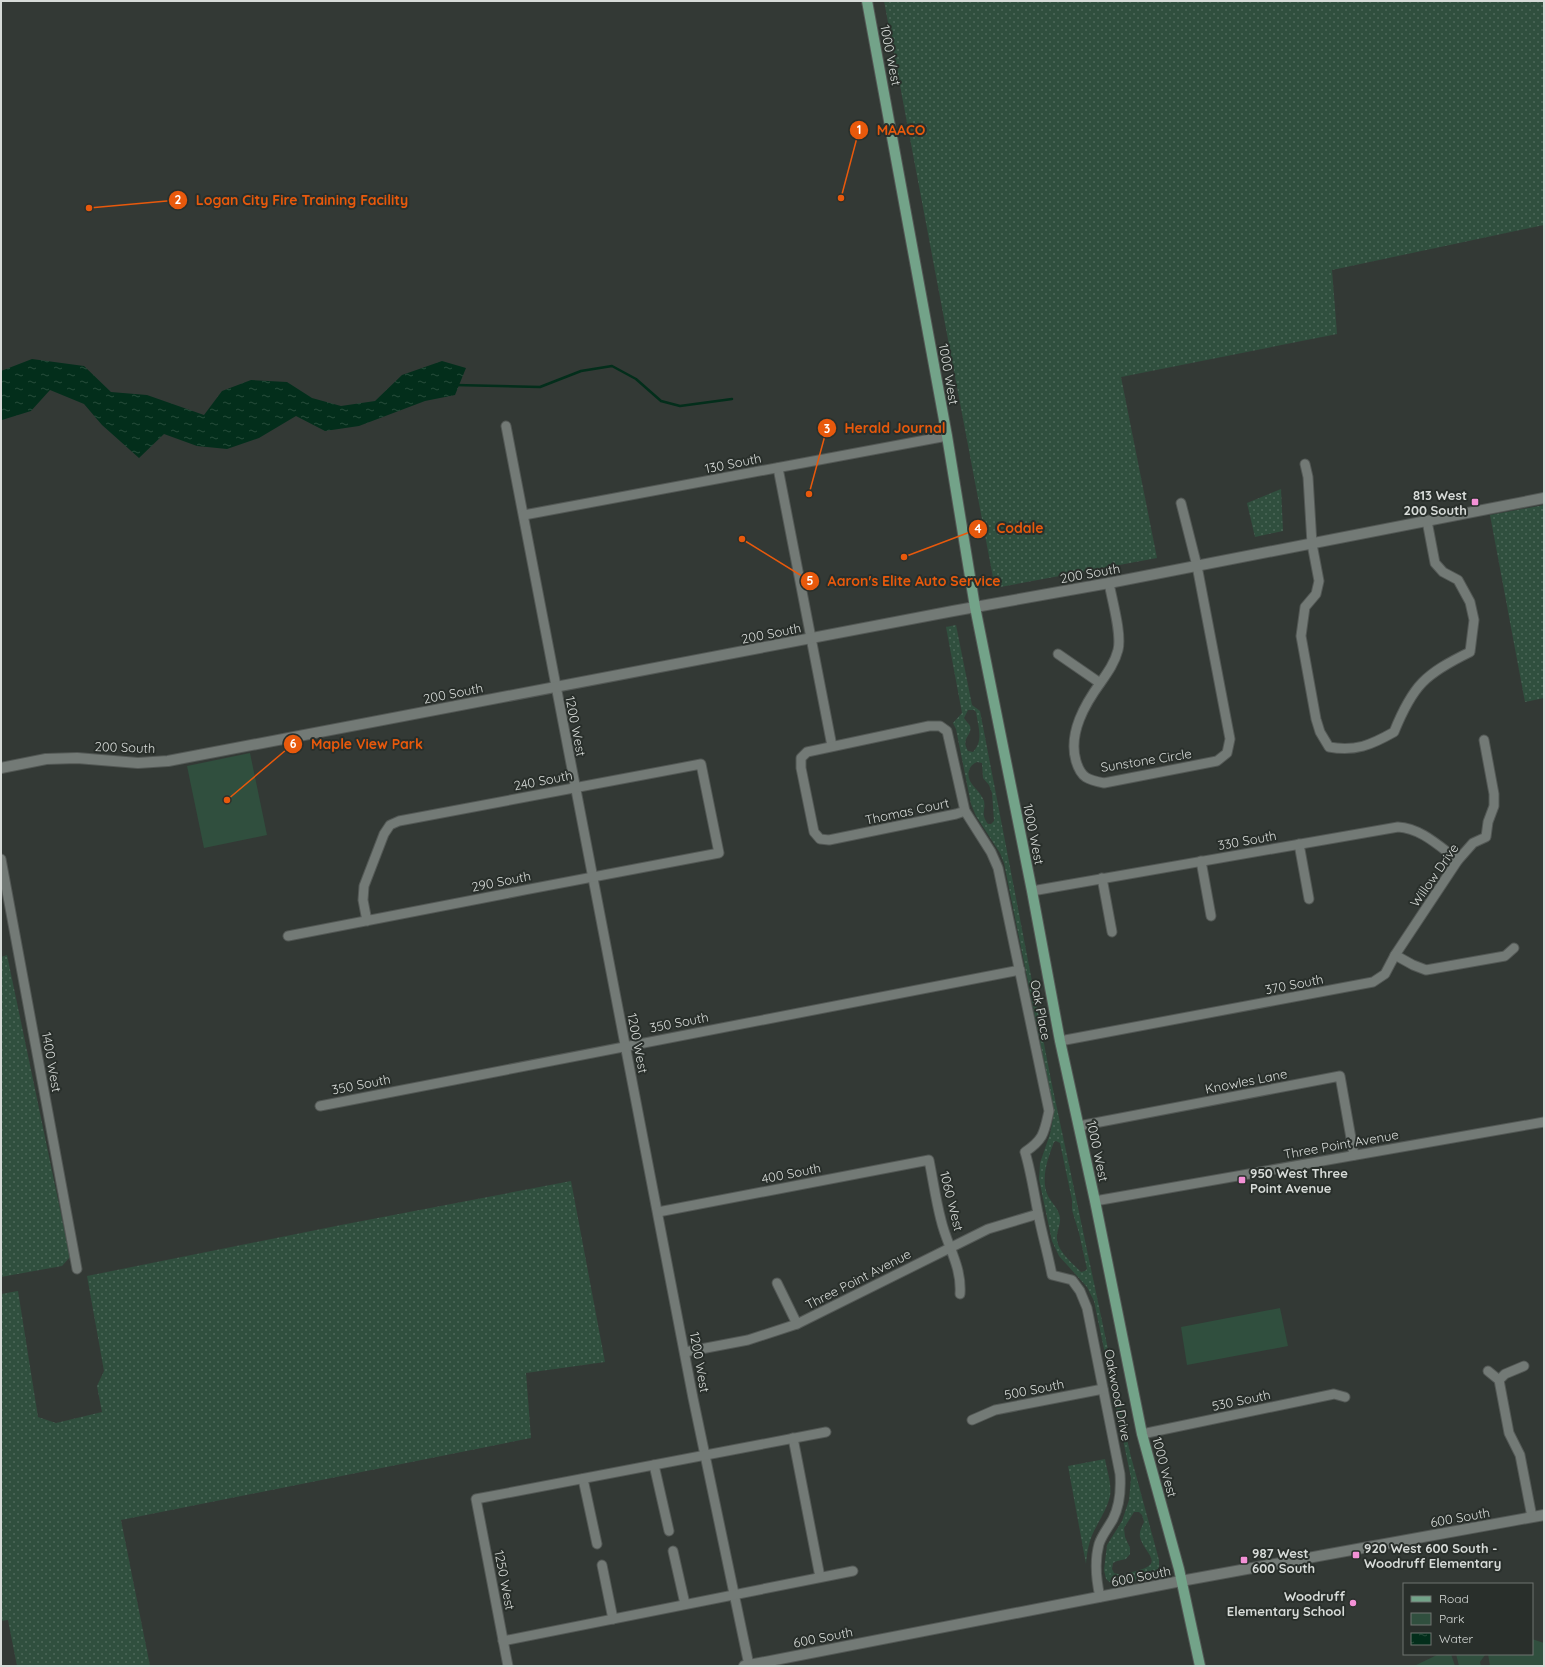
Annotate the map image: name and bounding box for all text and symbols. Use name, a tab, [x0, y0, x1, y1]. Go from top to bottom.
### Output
street label: 1000 West	[877, 23, 905, 87]
callout: MAACO	[849, 117, 933, 143]
text: MAACO	[877, 121, 926, 139]
text: 1	[857, 122, 861, 137]
callout: Logan City Fire Training Facility	[168, 187, 416, 213]
text: Logan City Fire Training Facility	[196, 191, 408, 209]
text: 2	[175, 192, 182, 207]
street label: 1000 West	[936, 342, 962, 406]
callout: Herald Journal	[817, 415, 954, 441]
text: Herald Journal	[844, 419, 946, 437]
text: 3	[824, 421, 830, 436]
street label: 130 South	[703, 450, 763, 476]
place label: 813 West 200 South	[1404, 487, 1467, 518]
marker: 813 West 200 South	[1470, 497, 1480, 507]
callout: Codale	[968, 516, 1051, 542]
text: Codale	[997, 519, 1044, 537]
text: 4	[974, 521, 982, 536]
street label: 200 South	[1059, 560, 1121, 586]
callout: Aaron's Elite Auto Service	[800, 568, 1008, 594]
text: Aaron's Elite Auto Service	[828, 572, 1000, 590]
text: 5	[807, 573, 814, 588]
street label: 200 South	[740, 619, 802, 647]
street label: 200 South	[422, 679, 484, 707]
street label: 1200 West	[562, 694, 590, 758]
callout: Maple View Park	[283, 731, 431, 757]
text: Maple View Park	[311, 735, 423, 753]
text: 6	[290, 736, 297, 751]
street label: 200 South	[94, 738, 156, 756]
street label: Sunstone Circle	[1099, 745, 1193, 775]
street label: 240 South	[512, 766, 574, 794]
street label: Thomas Court	[863, 794, 951, 828]
street label: 1000 West	[1020, 802, 1048, 866]
street label: 330 South	[1216, 827, 1278, 853]
street label: Willow Drive	[1406, 840, 1462, 910]
street label: 290 South	[470, 867, 532, 895]
street label: 370 South	[1263, 971, 1325, 997]
street label: Oak Place	[1027, 979, 1055, 1041]
street label: 350 South	[648, 1008, 710, 1036]
street label: 1200 West	[624, 1011, 652, 1075]
street label: 1400 West	[39, 1031, 65, 1093]
street label: Knowles Lane	[1204, 1065, 1288, 1097]
street label: 350 South	[330, 1070, 392, 1098]
street label: 1000 West	[1084, 1119, 1112, 1183]
street label: Three Point Avenue	[1282, 1126, 1400, 1162]
street label: 400 South	[760, 1159, 822, 1187]
place label: 950 West Three Point Avenue	[1250, 1165, 1348, 1196]
street label: 1060 West	[937, 1169, 967, 1233]
marker: 950 West Three Point Avenue	[1237, 1175, 1247, 1185]
street label: Three Point Avenue	[803, 1245, 913, 1313]
street label: 1200 West	[687, 1330, 713, 1394]
street label: Oakwood Drive	[1101, 1348, 1135, 1442]
street label: 500 South	[1003, 1375, 1065, 1403]
street label: 530 South	[1210, 1386, 1272, 1414]
street label: 1000 West	[1149, 1435, 1181, 1499]
street label: 600 South	[1429, 1504, 1491, 1530]
place label: 920 West 600 South - Woodruff Elementary	[1364, 1540, 1501, 1571]
place label: 987 West 600 South	[1252, 1545, 1315, 1576]
street label: 1250 West	[491, 1549, 519, 1611]
marker: 920 West 600 South - Woodruff Elementary	[1351, 1550, 1361, 1560]
marker: 987 West 600 South	[1239, 1555, 1249, 1565]
street label: 600 South	[1110, 1562, 1172, 1590]
legend	[1403, 1583, 1533, 1655]
place label: Woodruff Elementary School	[1227, 1588, 1346, 1619]
text: Road	[1439, 1591, 1469, 1606]
marker: Woodruff Elementary School	[1348, 1598, 1358, 1608]
text: Park	[1439, 1611, 1464, 1626]
street label: 600 South	[792, 1623, 854, 1651]
text: Water	[1439, 1631, 1474, 1646]

